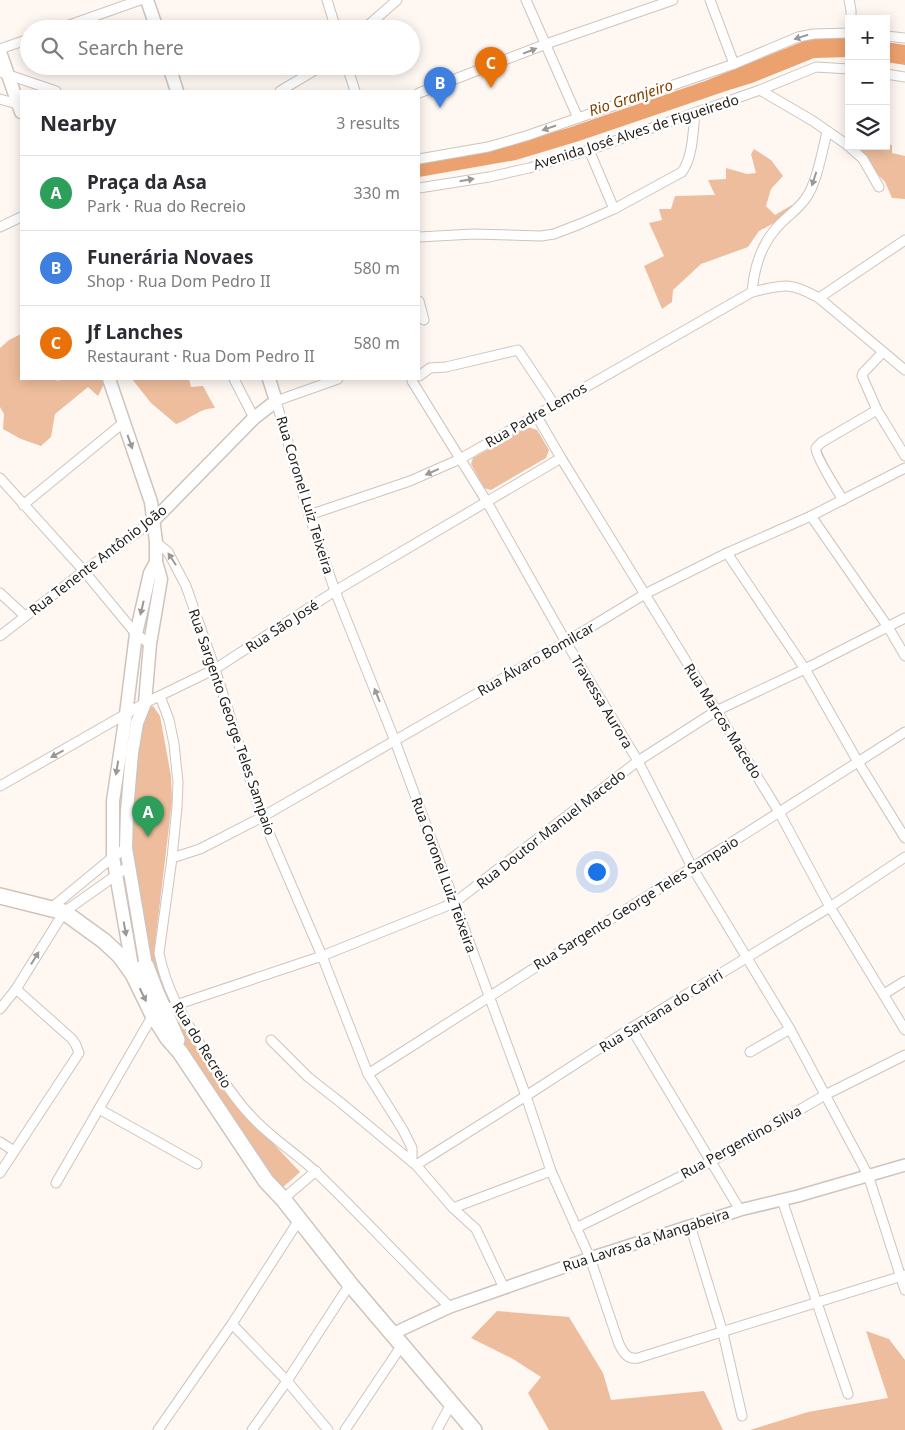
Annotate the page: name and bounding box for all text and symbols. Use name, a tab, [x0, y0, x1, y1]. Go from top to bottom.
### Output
map controls	[845, 15, 890, 150]
button: +	[845, 15, 890, 60]
search box	[20, 20, 420, 75]
icon: search	[38, 34, 66, 62]
one-way arrow	[793, 34, 808, 42]
text: Search here	[78, 35, 184, 61]
one-way arrow	[523, 46, 537, 54]
pin: C	[475, 47, 507, 88]
button: −	[845, 60, 890, 105]
pin: B	[424, 67, 456, 108]
water label: Rio Granjeiro	[586, 74, 675, 120]
street label: Avenida José Alves de Figueiredo	[531, 89, 741, 174]
button: layers	[845, 105, 890, 150]
text: Nearby	[40, 109, 116, 137]
text: 3 results	[336, 112, 400, 134]
one-way arrow	[541, 124, 556, 132]
text: Praça da Asa	[87, 169, 207, 195]
one-way arrow	[809, 172, 817, 187]
one-way arrow	[459, 176, 475, 184]
text: A	[50, 182, 62, 204]
text: 330 m	[353, 182, 400, 204]
text: Park · Rua do Recreio	[87, 195, 246, 217]
text: Funerária Novaes	[87, 244, 254, 270]
text: B	[51, 257, 61, 279]
text: 580 m	[353, 257, 400, 279]
text: Shop · Rua Dom Pedro II	[87, 270, 271, 292]
text: Jf Lanches	[87, 319, 183, 345]
text: C	[51, 332, 61, 354]
text: 580 m	[353, 332, 400, 354]
text: Restaurant · Rua Dom Pedro II	[87, 345, 315, 367]
street label: Rua Padre Lemos	[481, 378, 590, 451]
street label: Rua Coronel Luiz Teixeira	[272, 414, 339, 576]
one-way arrow	[127, 434, 134, 449]
one-way arrow	[425, 468, 439, 476]
street label: Rua Tenente Antônio João	[25, 500, 170, 619]
one-way arrow	[167, 552, 177, 566]
street label: Rua São José	[242, 595, 322, 656]
one-way arrow	[138, 600, 146, 615]
street label: Rua Sargento George Teles Sampaio	[185, 606, 280, 838]
street label: Rua Álvaro Bomilcar	[474, 617, 598, 700]
street label: Travessa Aurora	[567, 652, 638, 752]
street label: Rua Marcos Macedo	[680, 659, 767, 782]
one-way arrow	[372, 688, 380, 702]
one-way arrow	[50, 750, 65, 758]
one-way arrow	[112, 761, 120, 777]
street label: Rua Doutor Manuel Macedo	[472, 764, 629, 893]
street label: Rua Coronel Luiz Teixeira	[407, 794, 481, 955]
pin: A	[132, 796, 164, 837]
street label: Rua Sargento George Teles Sampaio	[530, 831, 742, 974]
your location	[584, 859, 610, 885]
one-way arrow	[121, 922, 129, 938]
one-way arrow	[30, 952, 40, 965]
street label: Rua Santana do Cariri	[595, 965, 726, 1056]
one-way arrow	[139, 987, 147, 1002]
street label: Rua do Recreio	[168, 998, 237, 1091]
street label: Rua Pergentino Silva	[677, 1100, 805, 1183]
street label: Rua Lavras da Mangabeira	[560, 1204, 732, 1275]

